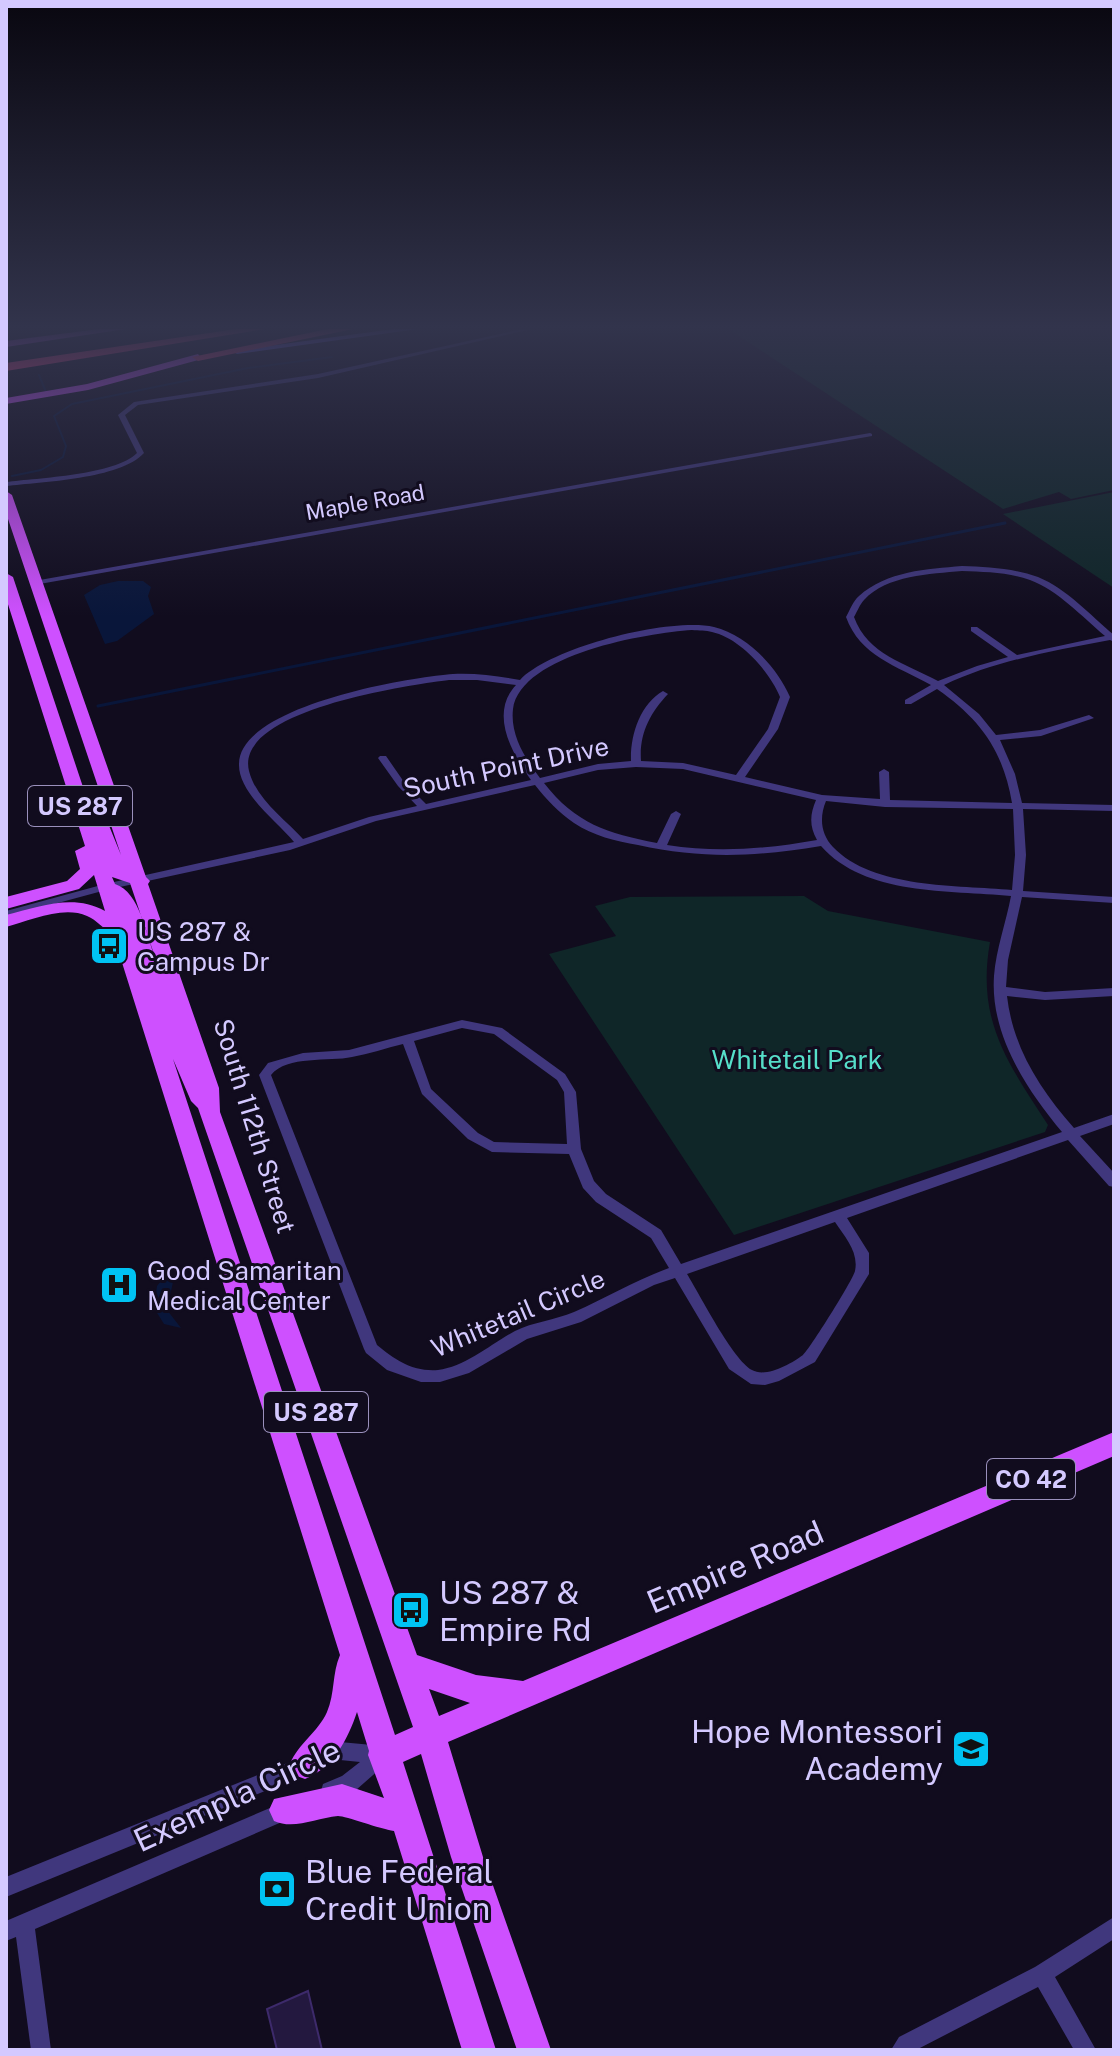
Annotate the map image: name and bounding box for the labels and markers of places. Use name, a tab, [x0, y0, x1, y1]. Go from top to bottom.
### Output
place label: US 287 & Campus Dr	[137, 916, 270, 977]
bus stop icon: US 287 & Campus Dr	[88, 925, 130, 967]
place label: Good Samaritan Medical Center	[147, 1255, 342, 1316]
hospital icon: Good Samaritan Medical Center	[98, 1264, 140, 1306]
place label: US 287 & Empire Rd	[439, 1574, 591, 1648]
bus stop icon: US 287 & Empire Rd	[390, 1589, 432, 1631]
place label: Hope Montessori Academy	[691, 1713, 943, 1787]
school or university icon: Hope Montessori Academy	[950, 1728, 992, 1770]
place label: Blue Federal Credit Union	[305, 1853, 493, 1927]
bank icon: Blue Federal Credit Union	[256, 1868, 298, 1910]

